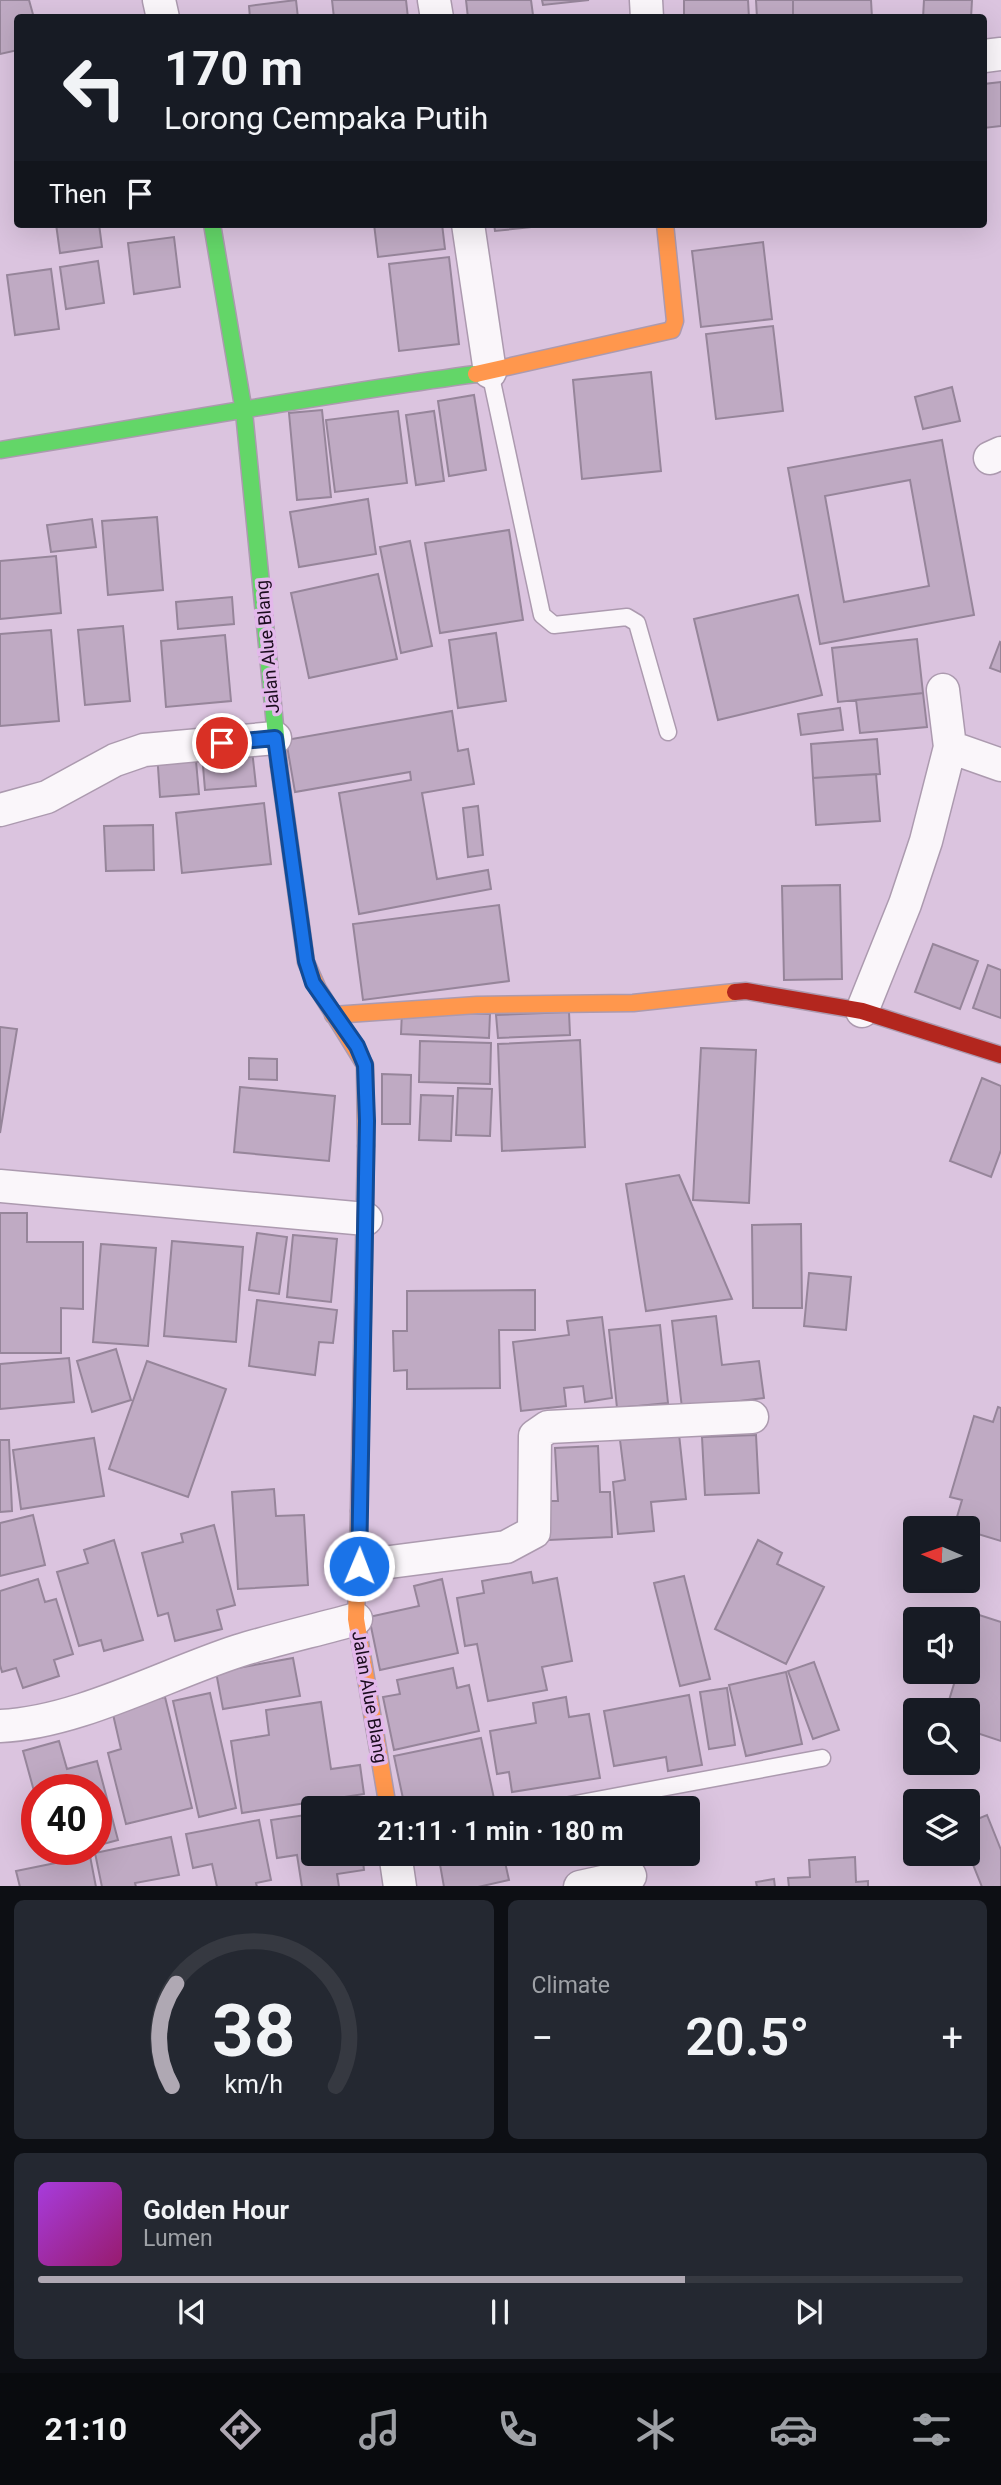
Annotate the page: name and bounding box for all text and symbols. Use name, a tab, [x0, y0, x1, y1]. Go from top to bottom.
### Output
text: 170 m	[164, 40, 303, 97]
icon: left	[49, 42, 140, 133]
text: Lorong Cempaka Putih	[164, 99, 488, 137]
icon: arrive	[121, 175, 159, 213]
text: Then	[49, 179, 107, 209]
street label: Jalan Alue Blang	[251, 579, 283, 715]
pin	[192, 713, 252, 773]
icon: arrive	[203, 724, 241, 762]
north arrow	[903, 1516, 980, 1592]
map controls	[903, 1516, 980, 1866]
position arrow	[322, 1529, 396, 1603]
button: sound	[903, 1607, 980, 1684]
street label: Jalan Alue Blang	[348, 1629, 392, 1765]
button: search	[903, 1698, 980, 1775]
speed limit sign: 40	[21, 1774, 112, 1865]
button: layers	[903, 1789, 980, 1866]
text: 21:11 · 1 min · 180 m	[377, 1816, 624, 1846]
text: Climate	[532, 1972, 610, 1999]
text: 38	[212, 1988, 296, 2074]
text: 20.5°	[685, 2007, 809, 2068]
text: −	[532, 2016, 553, 2060]
text: +	[941, 2016, 963, 2060]
text: km/h	[224, 2069, 283, 2098]
text: Golden Hour	[143, 2195, 289, 2225]
text: Lumen	[143, 2225, 213, 2252]
icon: previous	[173, 2293, 211, 2331]
icon: pause	[481, 2293, 519, 2331]
icon: next	[790, 2293, 828, 2331]
icon: directions	[216, 2405, 265, 2454]
icon: music	[355, 2405, 404, 2454]
icon: phone	[493, 2405, 542, 2454]
icon: climate	[631, 2405, 680, 2454]
icon: car	[769, 2405, 818, 2454]
icon: filters	[907, 2405, 956, 2454]
text: 21:10	[45, 2410, 127, 2448]

